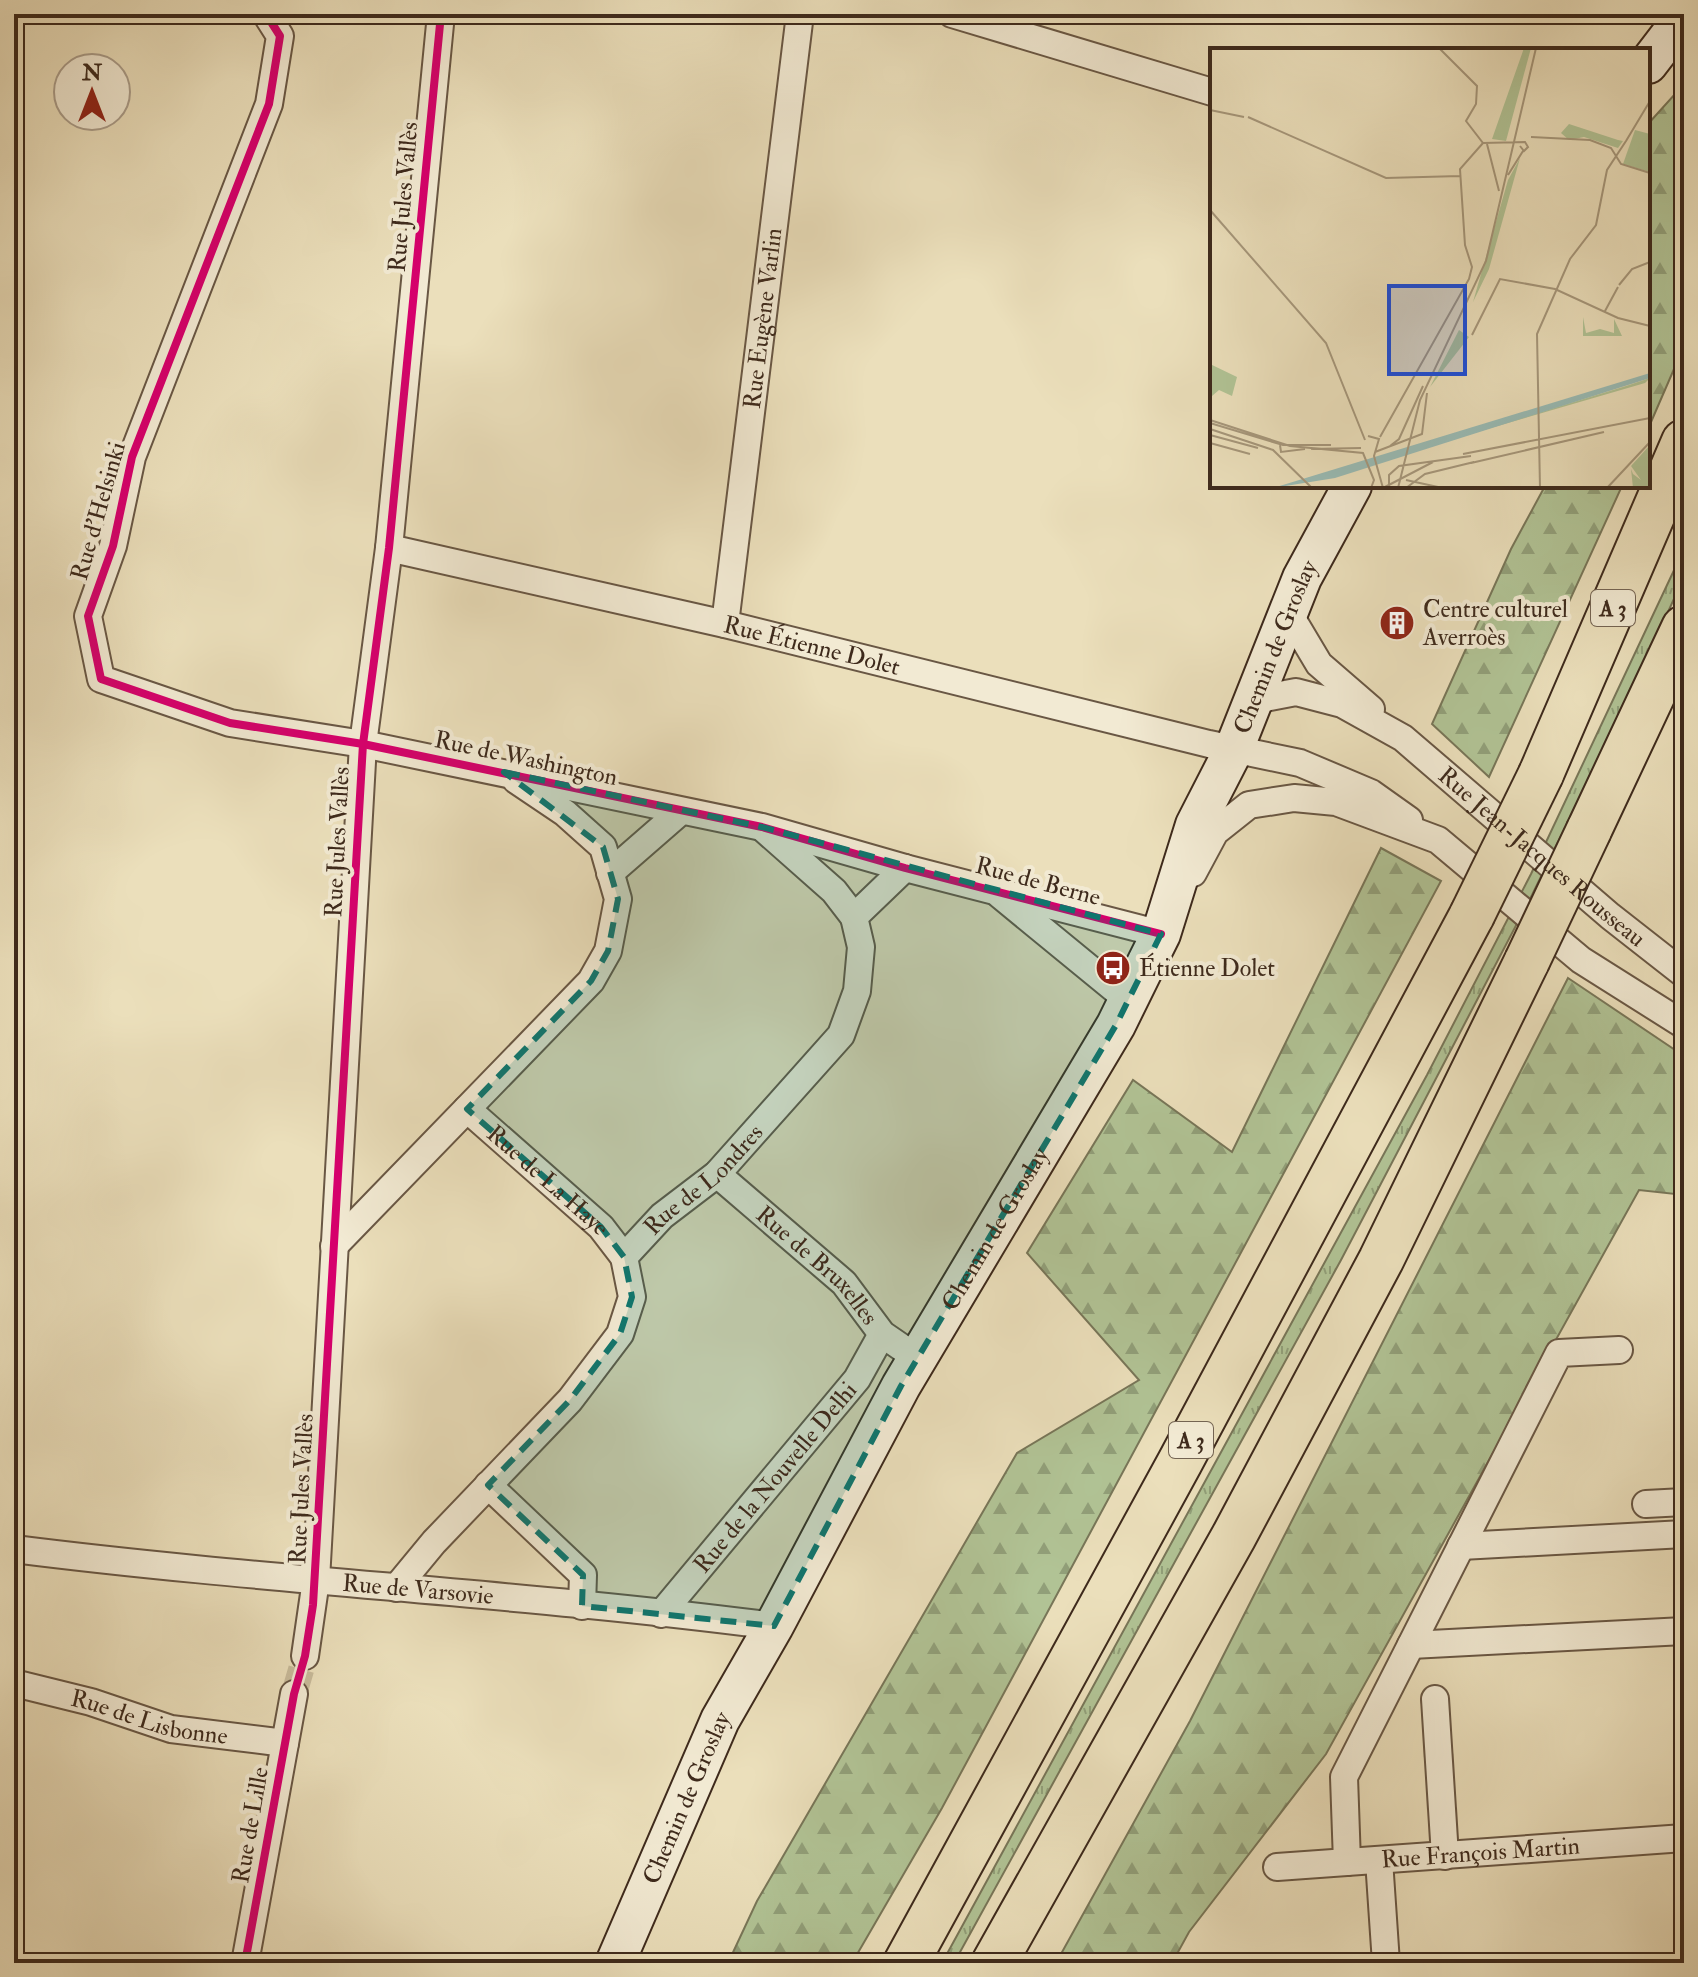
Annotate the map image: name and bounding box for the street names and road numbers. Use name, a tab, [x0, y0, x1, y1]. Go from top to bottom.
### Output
street label: Rue Jules Vallès	[381, 121, 426, 273]
street label: Rue Eugène Varlin	[737, 226, 790, 411]
street label: Rue d'Helsinki	[64, 438, 133, 584]
street label: Chemin de Groslay	[1227, 554, 1325, 738]
road number: A 3	[1591, 590, 1635, 626]
street label: Rue Étienne Dolet	[720, 609, 903, 683]
street label: Rue de Washington	[431, 724, 620, 793]
street label: Rue Jean-Jacques Rousseau	[1432, 760, 1652, 954]
street label: Rue Jules Vallès	[318, 766, 357, 918]
street label: Rue de Berne	[972, 850, 1104, 913]
street label: Rue de La Haye	[480, 1118, 617, 1242]
street label: Rue de Londres	[637, 1118, 770, 1242]
street label: Chemin de Groslay	[935, 1141, 1056, 1316]
street label: Rue de Bruxelles	[749, 1199, 885, 1331]
street label: Rue de la Nouvelle Delhi	[687, 1376, 864, 1580]
street label: Rue Jules Vallès	[282, 1413, 321, 1565]
road number: A 3	[1169, 1422, 1213, 1458]
street label: Rue de Varsovie	[341, 1568, 495, 1612]
street label: Rue de Lisbonne	[68, 1683, 229, 1752]
street label: Chemin de Groslay	[636, 1706, 738, 1889]
street label: Rue de Lille	[225, 1765, 276, 1886]
street label: Rue François Martin	[1380, 1830, 1581, 1876]

